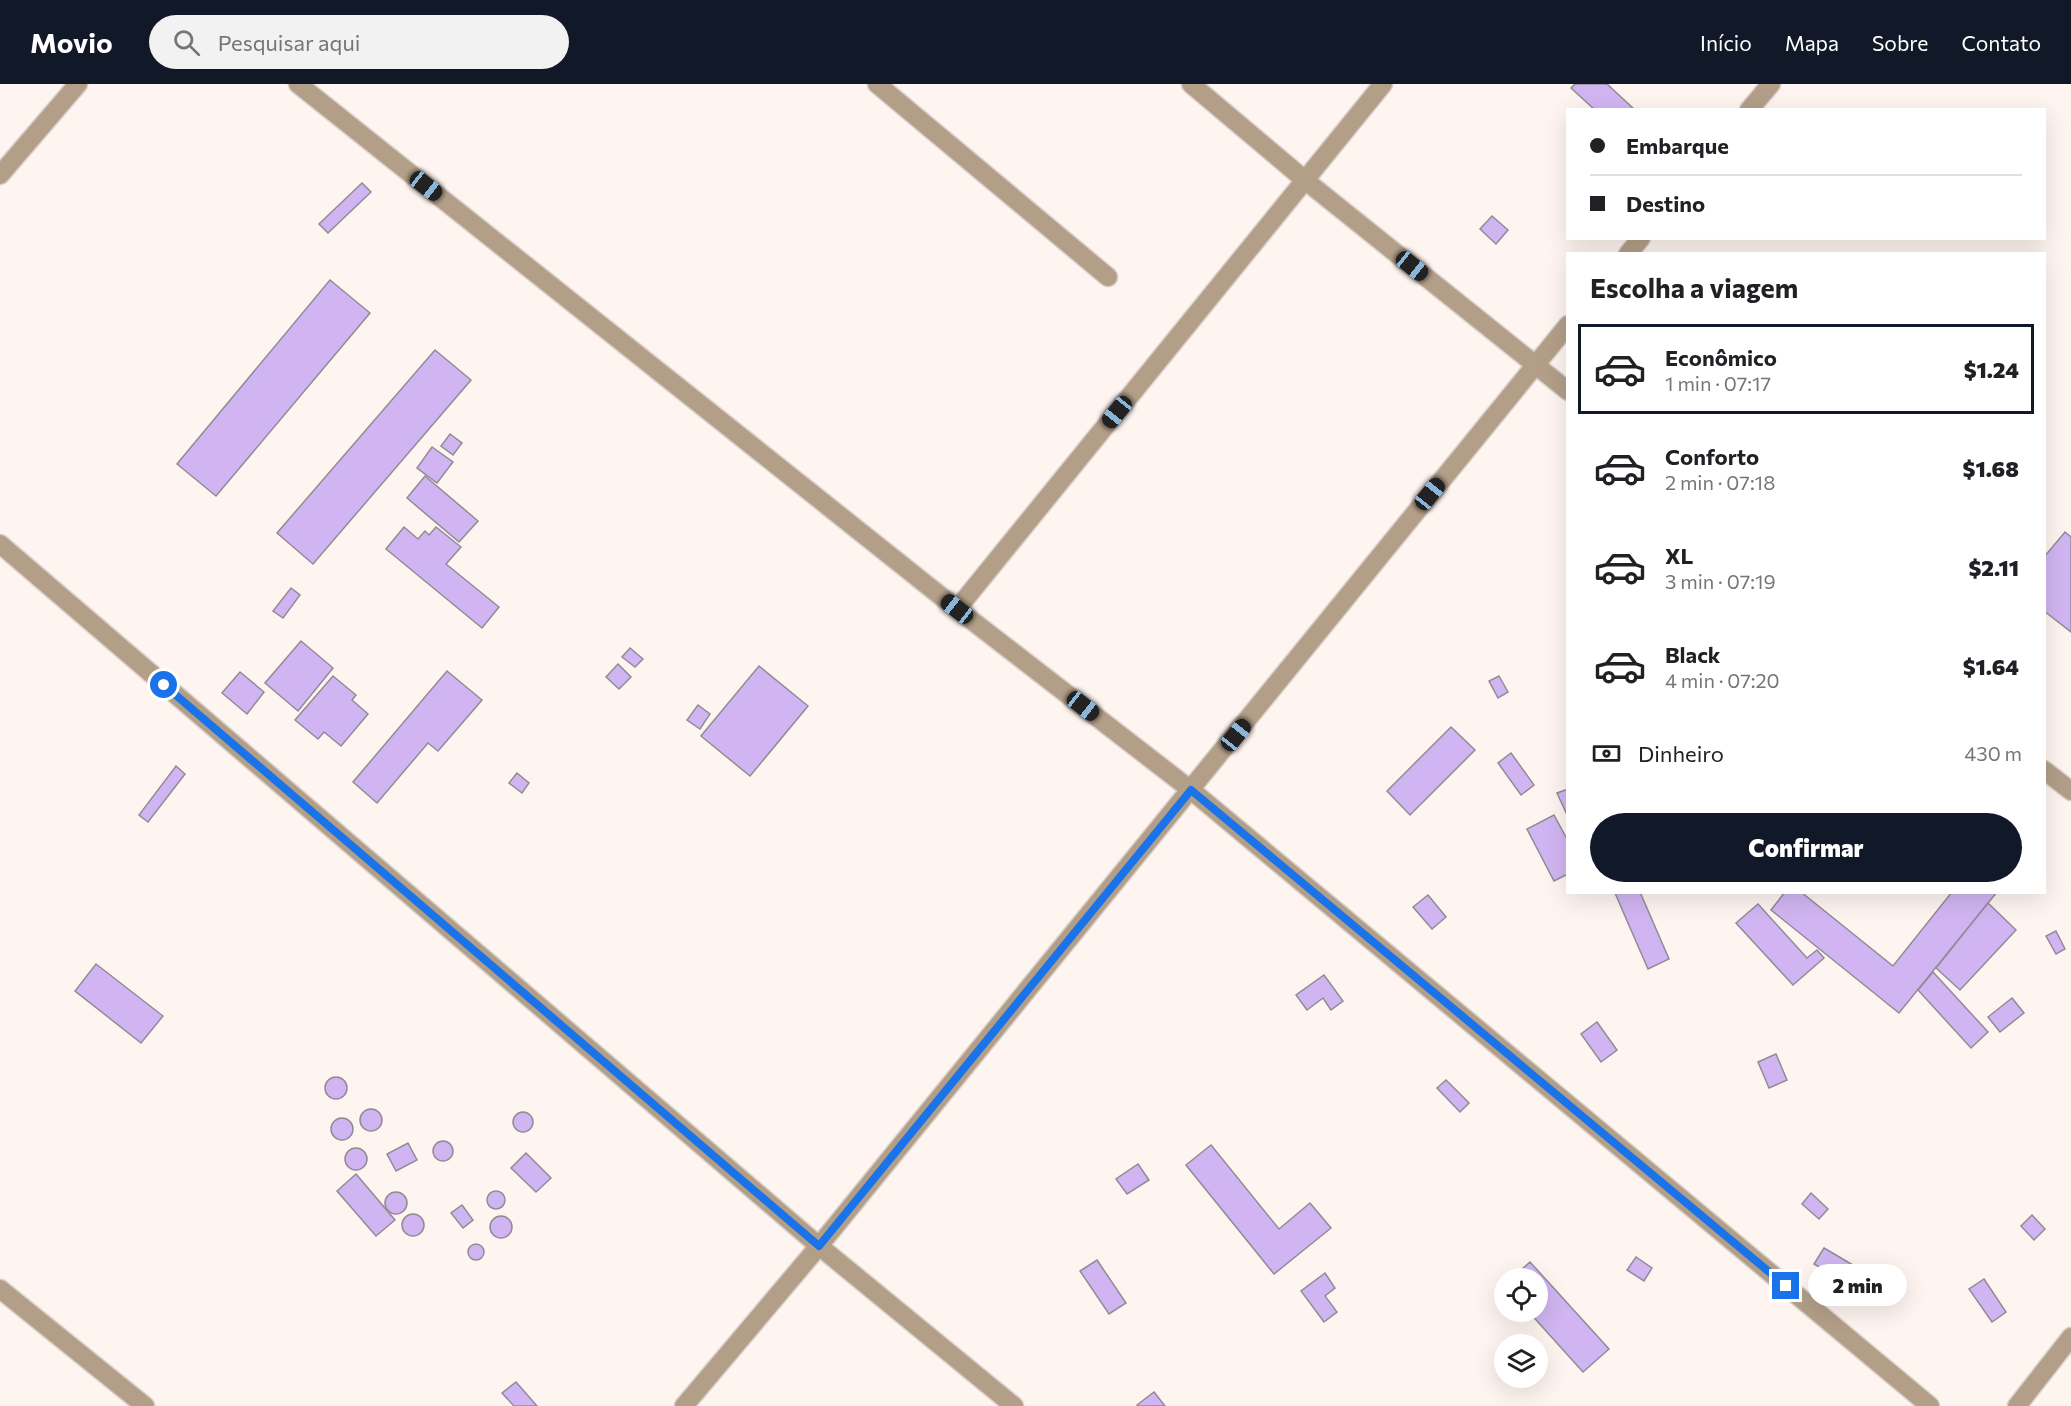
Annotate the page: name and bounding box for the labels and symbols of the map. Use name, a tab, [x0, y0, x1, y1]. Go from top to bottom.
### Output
car	[406, 168, 446, 204]
car	[1392, 248, 1432, 284]
car	[1099, 392, 1135, 432]
car	[1412, 474, 1448, 514]
car	[937, 591, 977, 627]
route start	[150, 671, 177, 698]
car	[1063, 688, 1103, 724]
car	[1218, 715, 1254, 755]
callout: 2 min	[1807, 1265, 1906, 1307]
route end	[1772, 1272, 1799, 1299]

